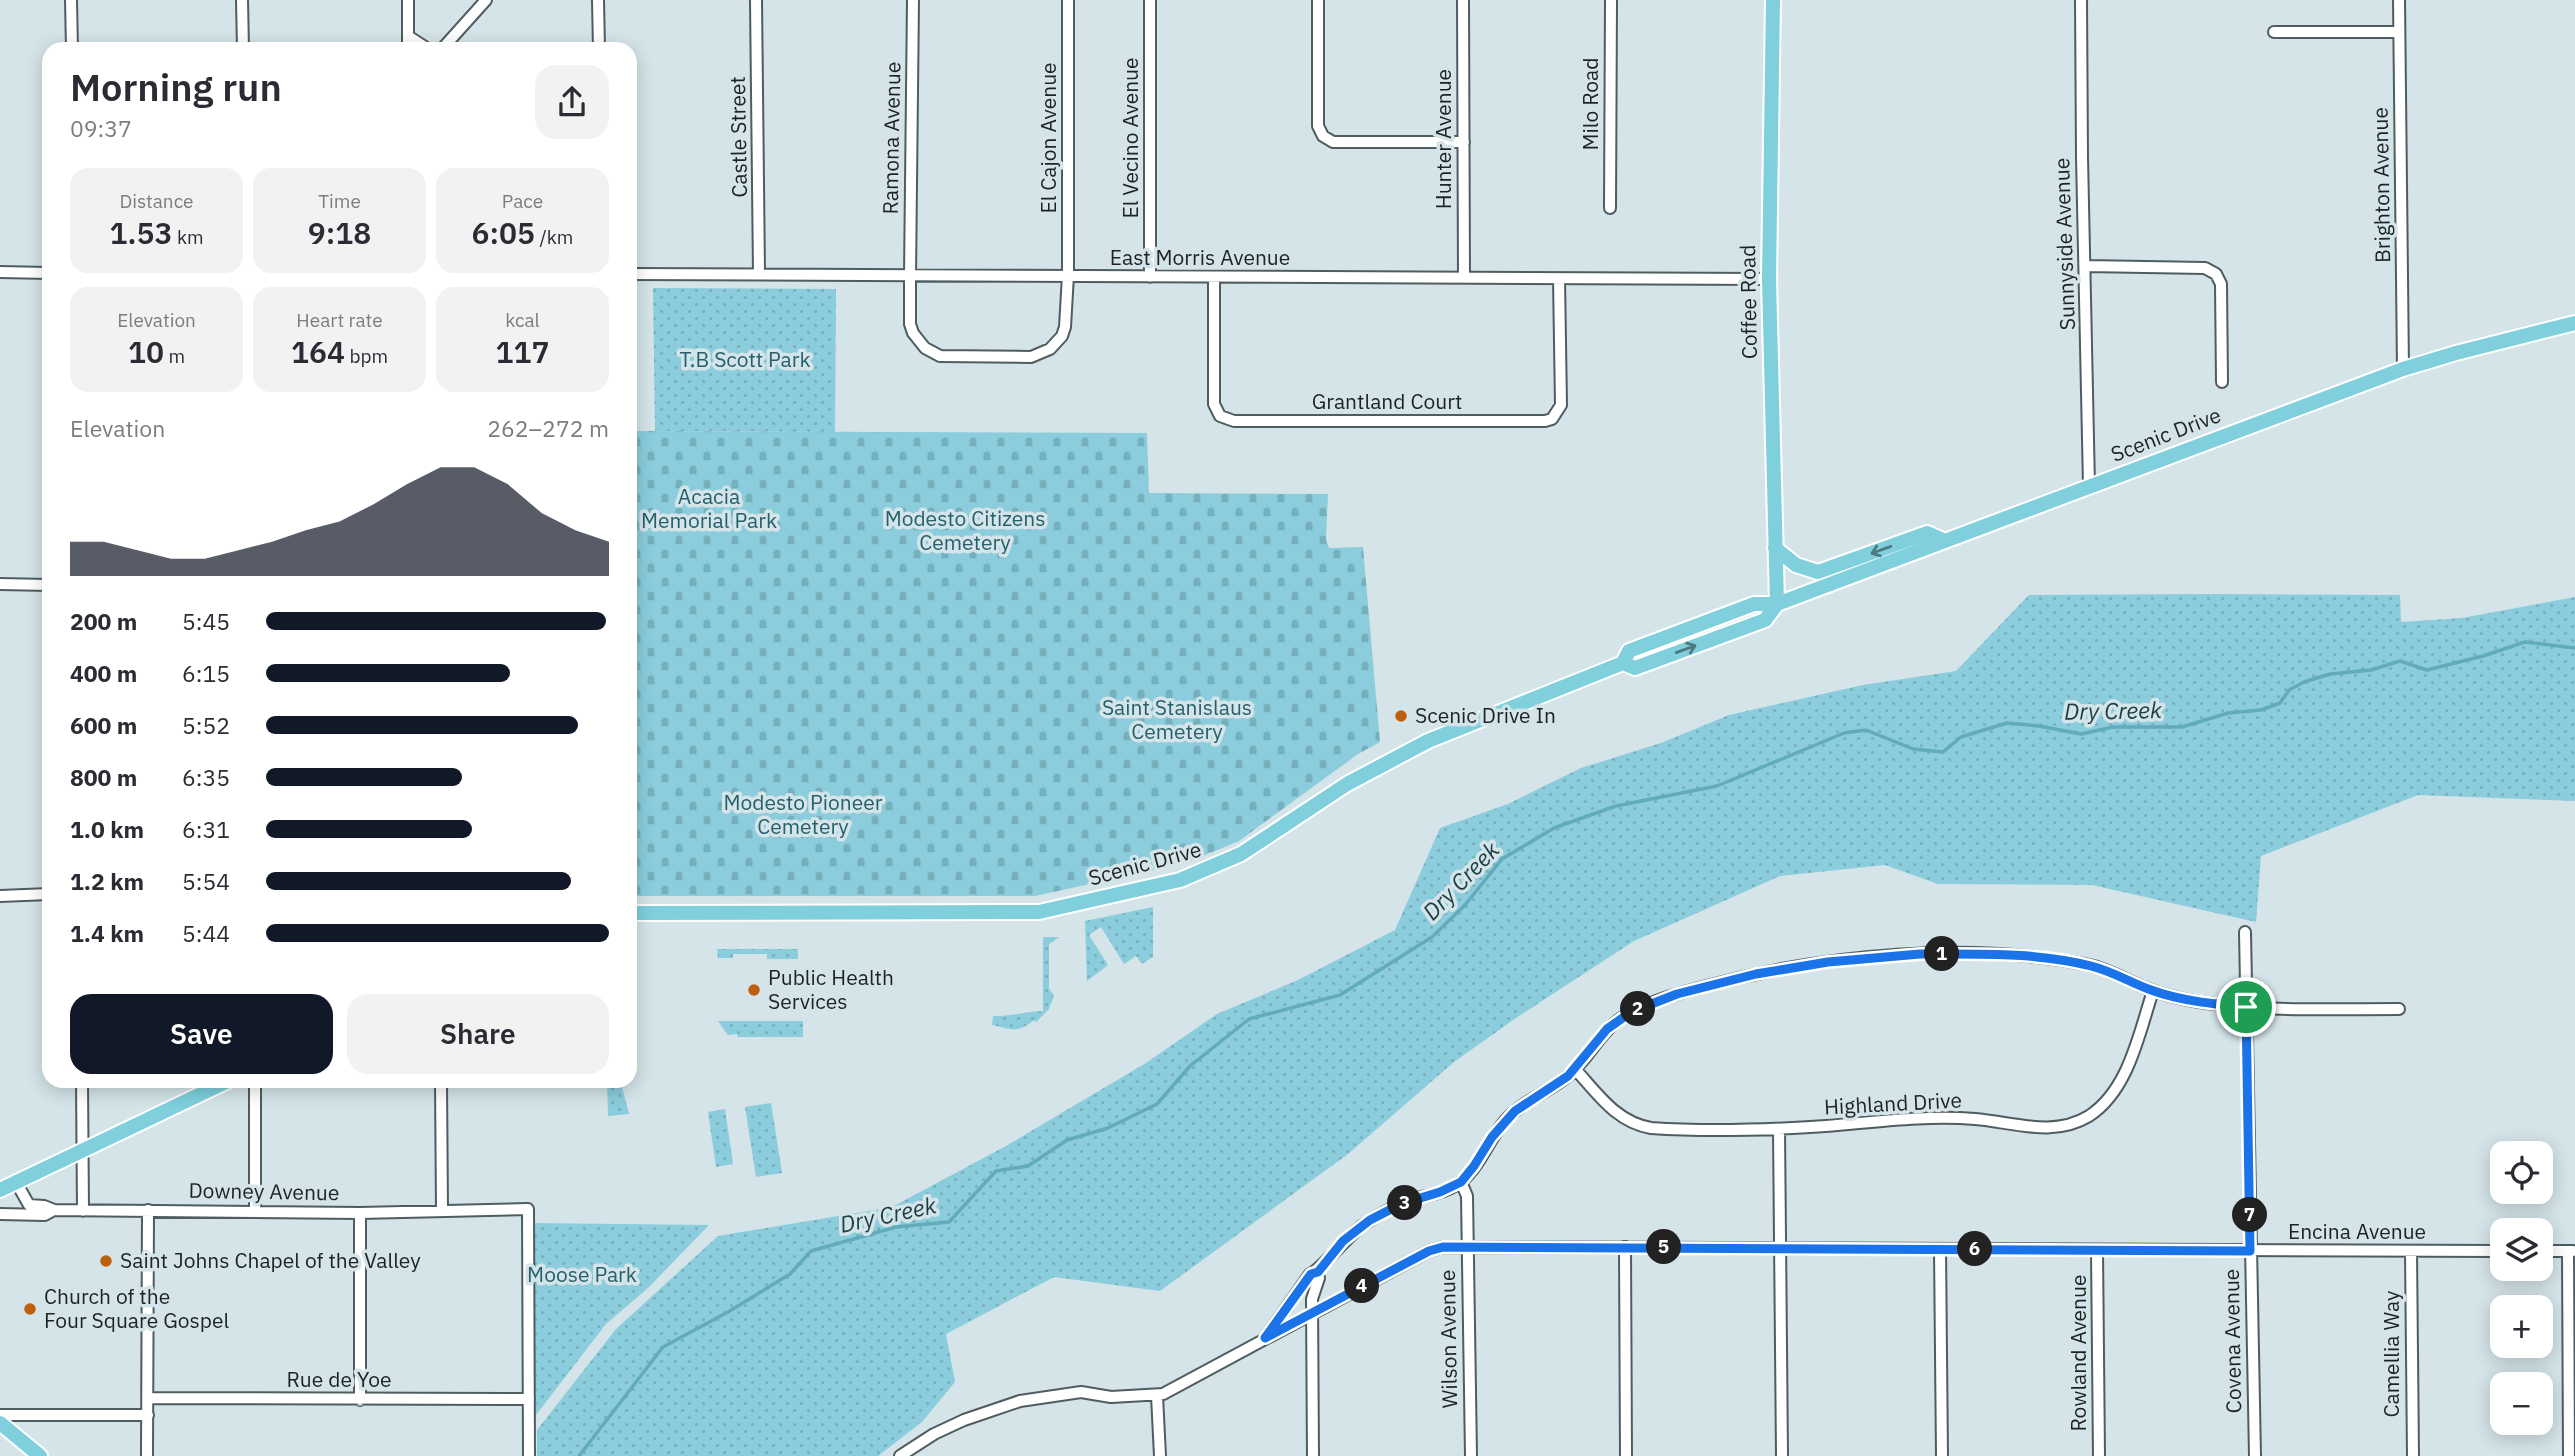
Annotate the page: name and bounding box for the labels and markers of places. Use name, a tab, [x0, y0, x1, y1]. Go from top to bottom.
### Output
place label: Scenic Drive In	[1415, 701, 1556, 729]
marker: Scenic Drive In	[1393, 708, 1409, 724]
pin: 1	[1924, 936, 1960, 972]
place label: Public Health Services	[768, 963, 894, 1015]
pin	[2216, 977, 2276, 1037]
marker: Public Health Services	[746, 982, 762, 998]
pin: 2	[1620, 992, 1656, 1026]
pin: 3	[1388, 1186, 1422, 1220]
pin: 7	[2232, 1198, 2268, 1232]
pin: 5	[1646, 1230, 1682, 1264]
pin: 6	[1958, 1232, 1993, 1266]
place label: Saint Johns Chapel of the Valley	[120, 1246, 421, 1274]
marker: Saint Johns Chapel of the Valley	[98, 1253, 114, 1269]
pin: 4	[1344, 1268, 1380, 1304]
place label: Church of the Four Square Gospel	[44, 1282, 229, 1334]
marker: Church of the Four Square Gospel	[22, 1301, 38, 1317]

